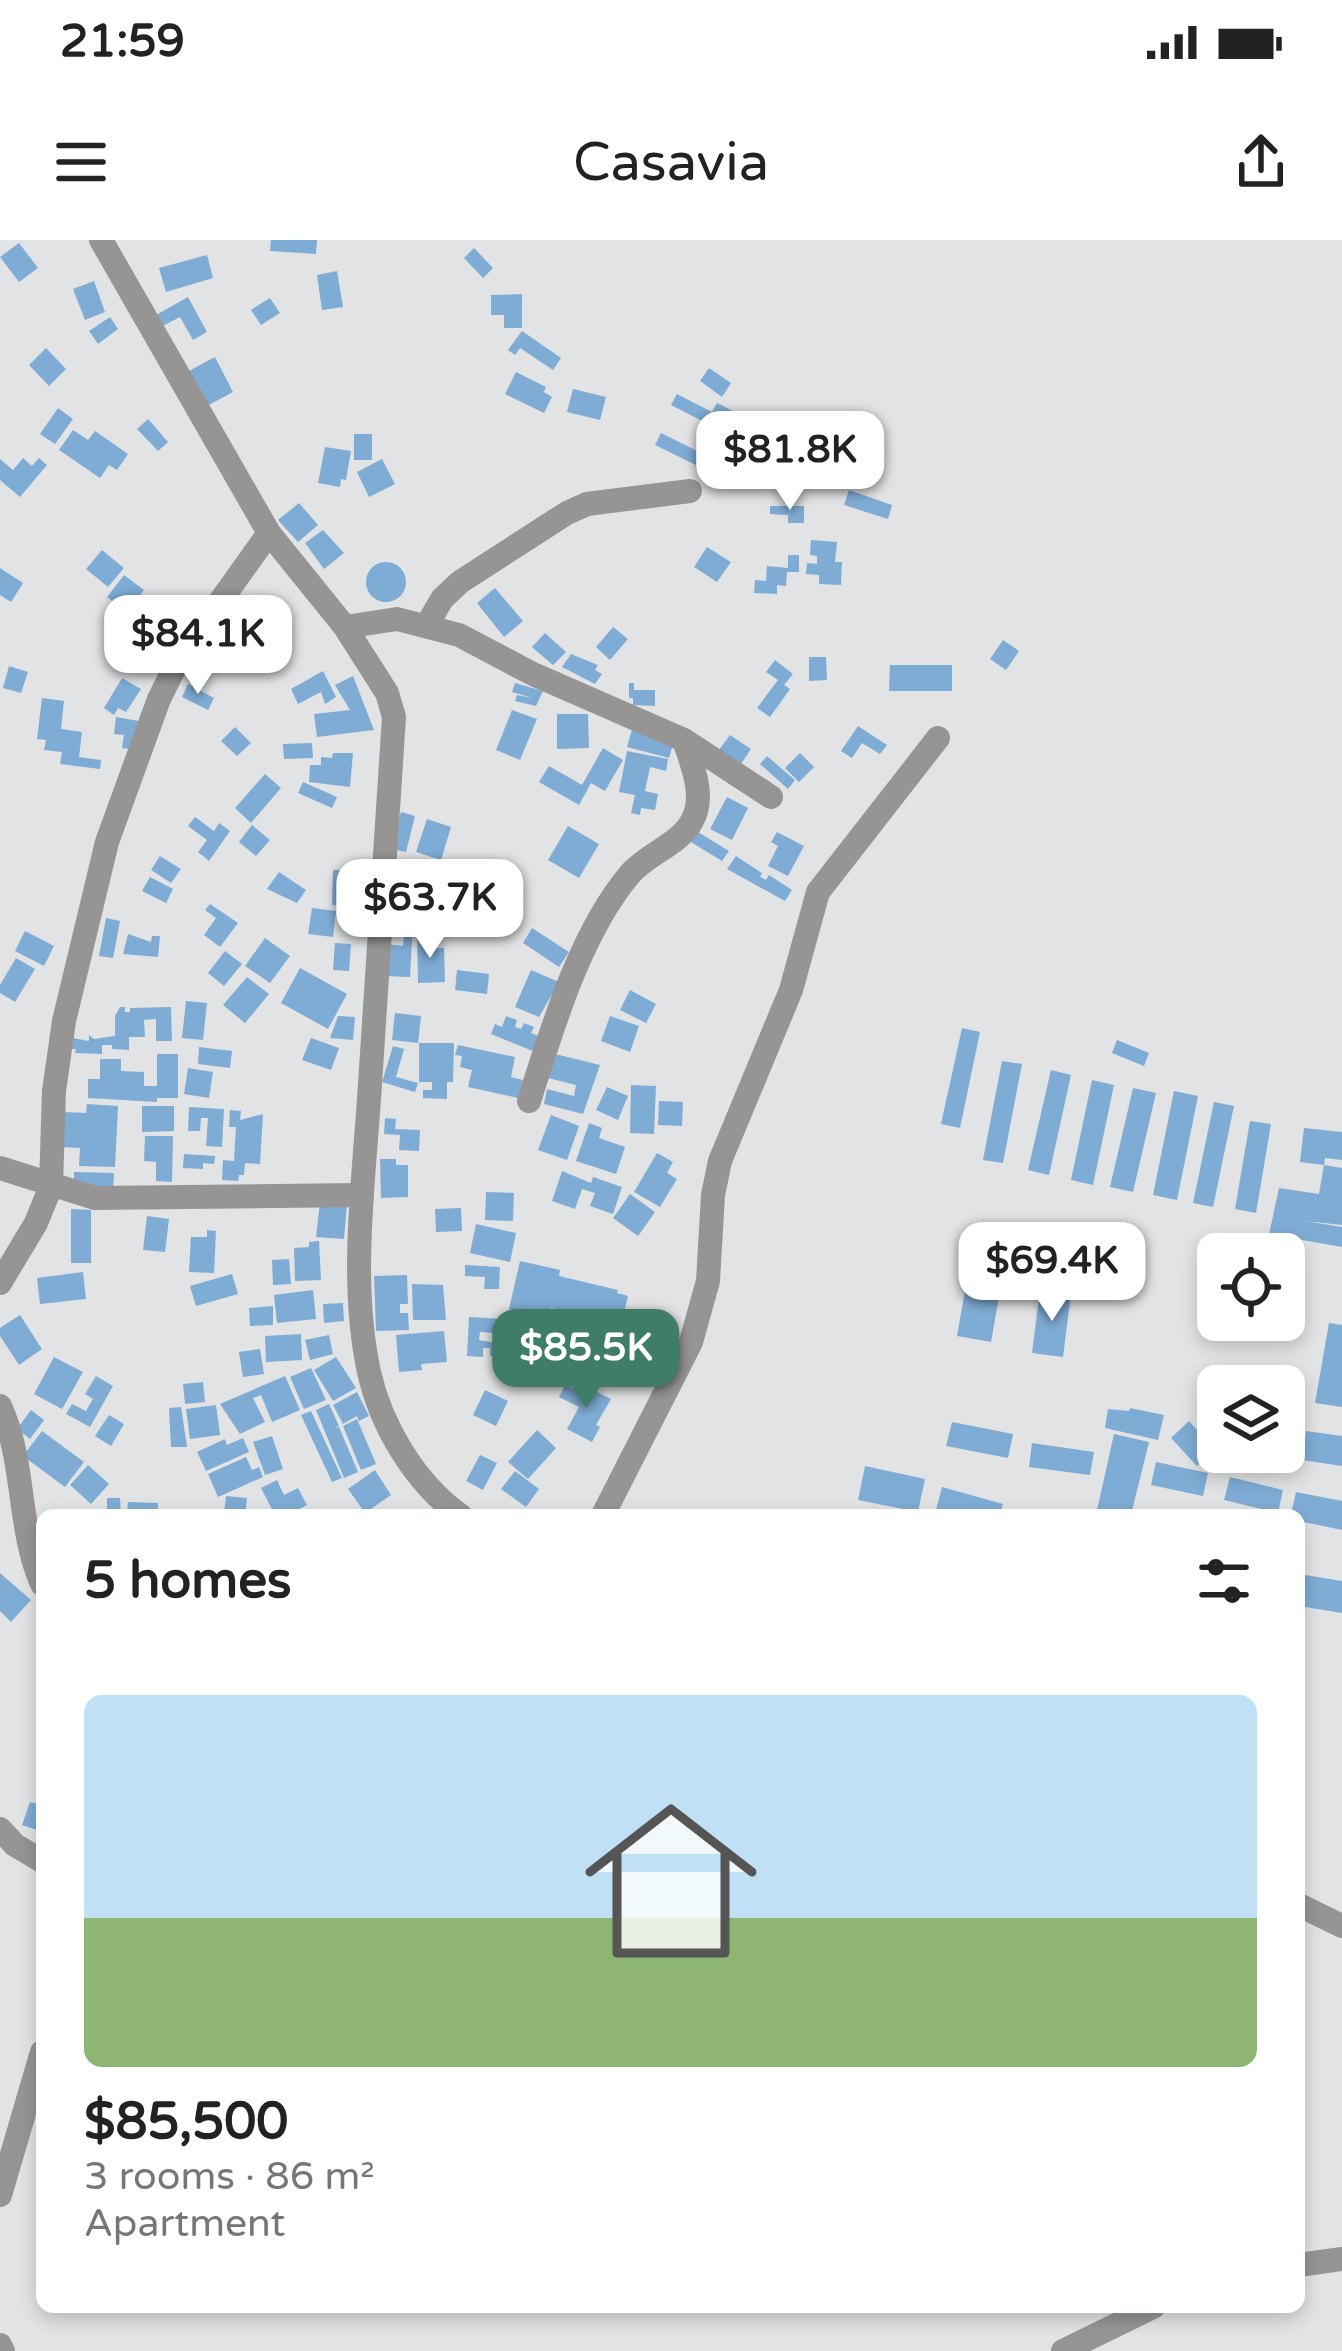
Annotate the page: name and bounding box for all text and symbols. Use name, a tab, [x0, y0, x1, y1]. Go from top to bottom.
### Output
text: 21:59	[60, 15, 185, 69]
icon: menu	[48, 129, 114, 195]
icon: share	[1228, 129, 1294, 195]
text: Casavia	[573, 130, 769, 195]
pin: $81.8K	[692, 411, 888, 513]
text: $81.8K	[723, 426, 857, 473]
pin: $84.1K	[100, 595, 296, 697]
text: $84.1K	[131, 610, 265, 657]
pin: $63.7K	[332, 859, 528, 961]
text: $63.7K	[363, 874, 497, 921]
pin: $69.4K	[954, 1222, 1150, 1324]
map controls	[1197, 1233, 1305, 1473]
button: locate	[1197, 1233, 1305, 1341]
text: $69.4K	[986, 1237, 1119, 1284]
pin: $85.5K	[488, 1309, 684, 1411]
text: $85.5K	[519, 1324, 653, 1371]
button: layers	[1197, 1365, 1305, 1473]
icon: filters	[1191, 1548, 1257, 1614]
text: 5 homes	[84, 1550, 292, 1612]
icon: home	[563, 1773, 779, 1989]
text: $85,500	[84, 2091, 288, 2153]
text: 3 rooms · 86 m²	[84, 2153, 375, 2200]
text: Apartment	[84, 2200, 285, 2247]

